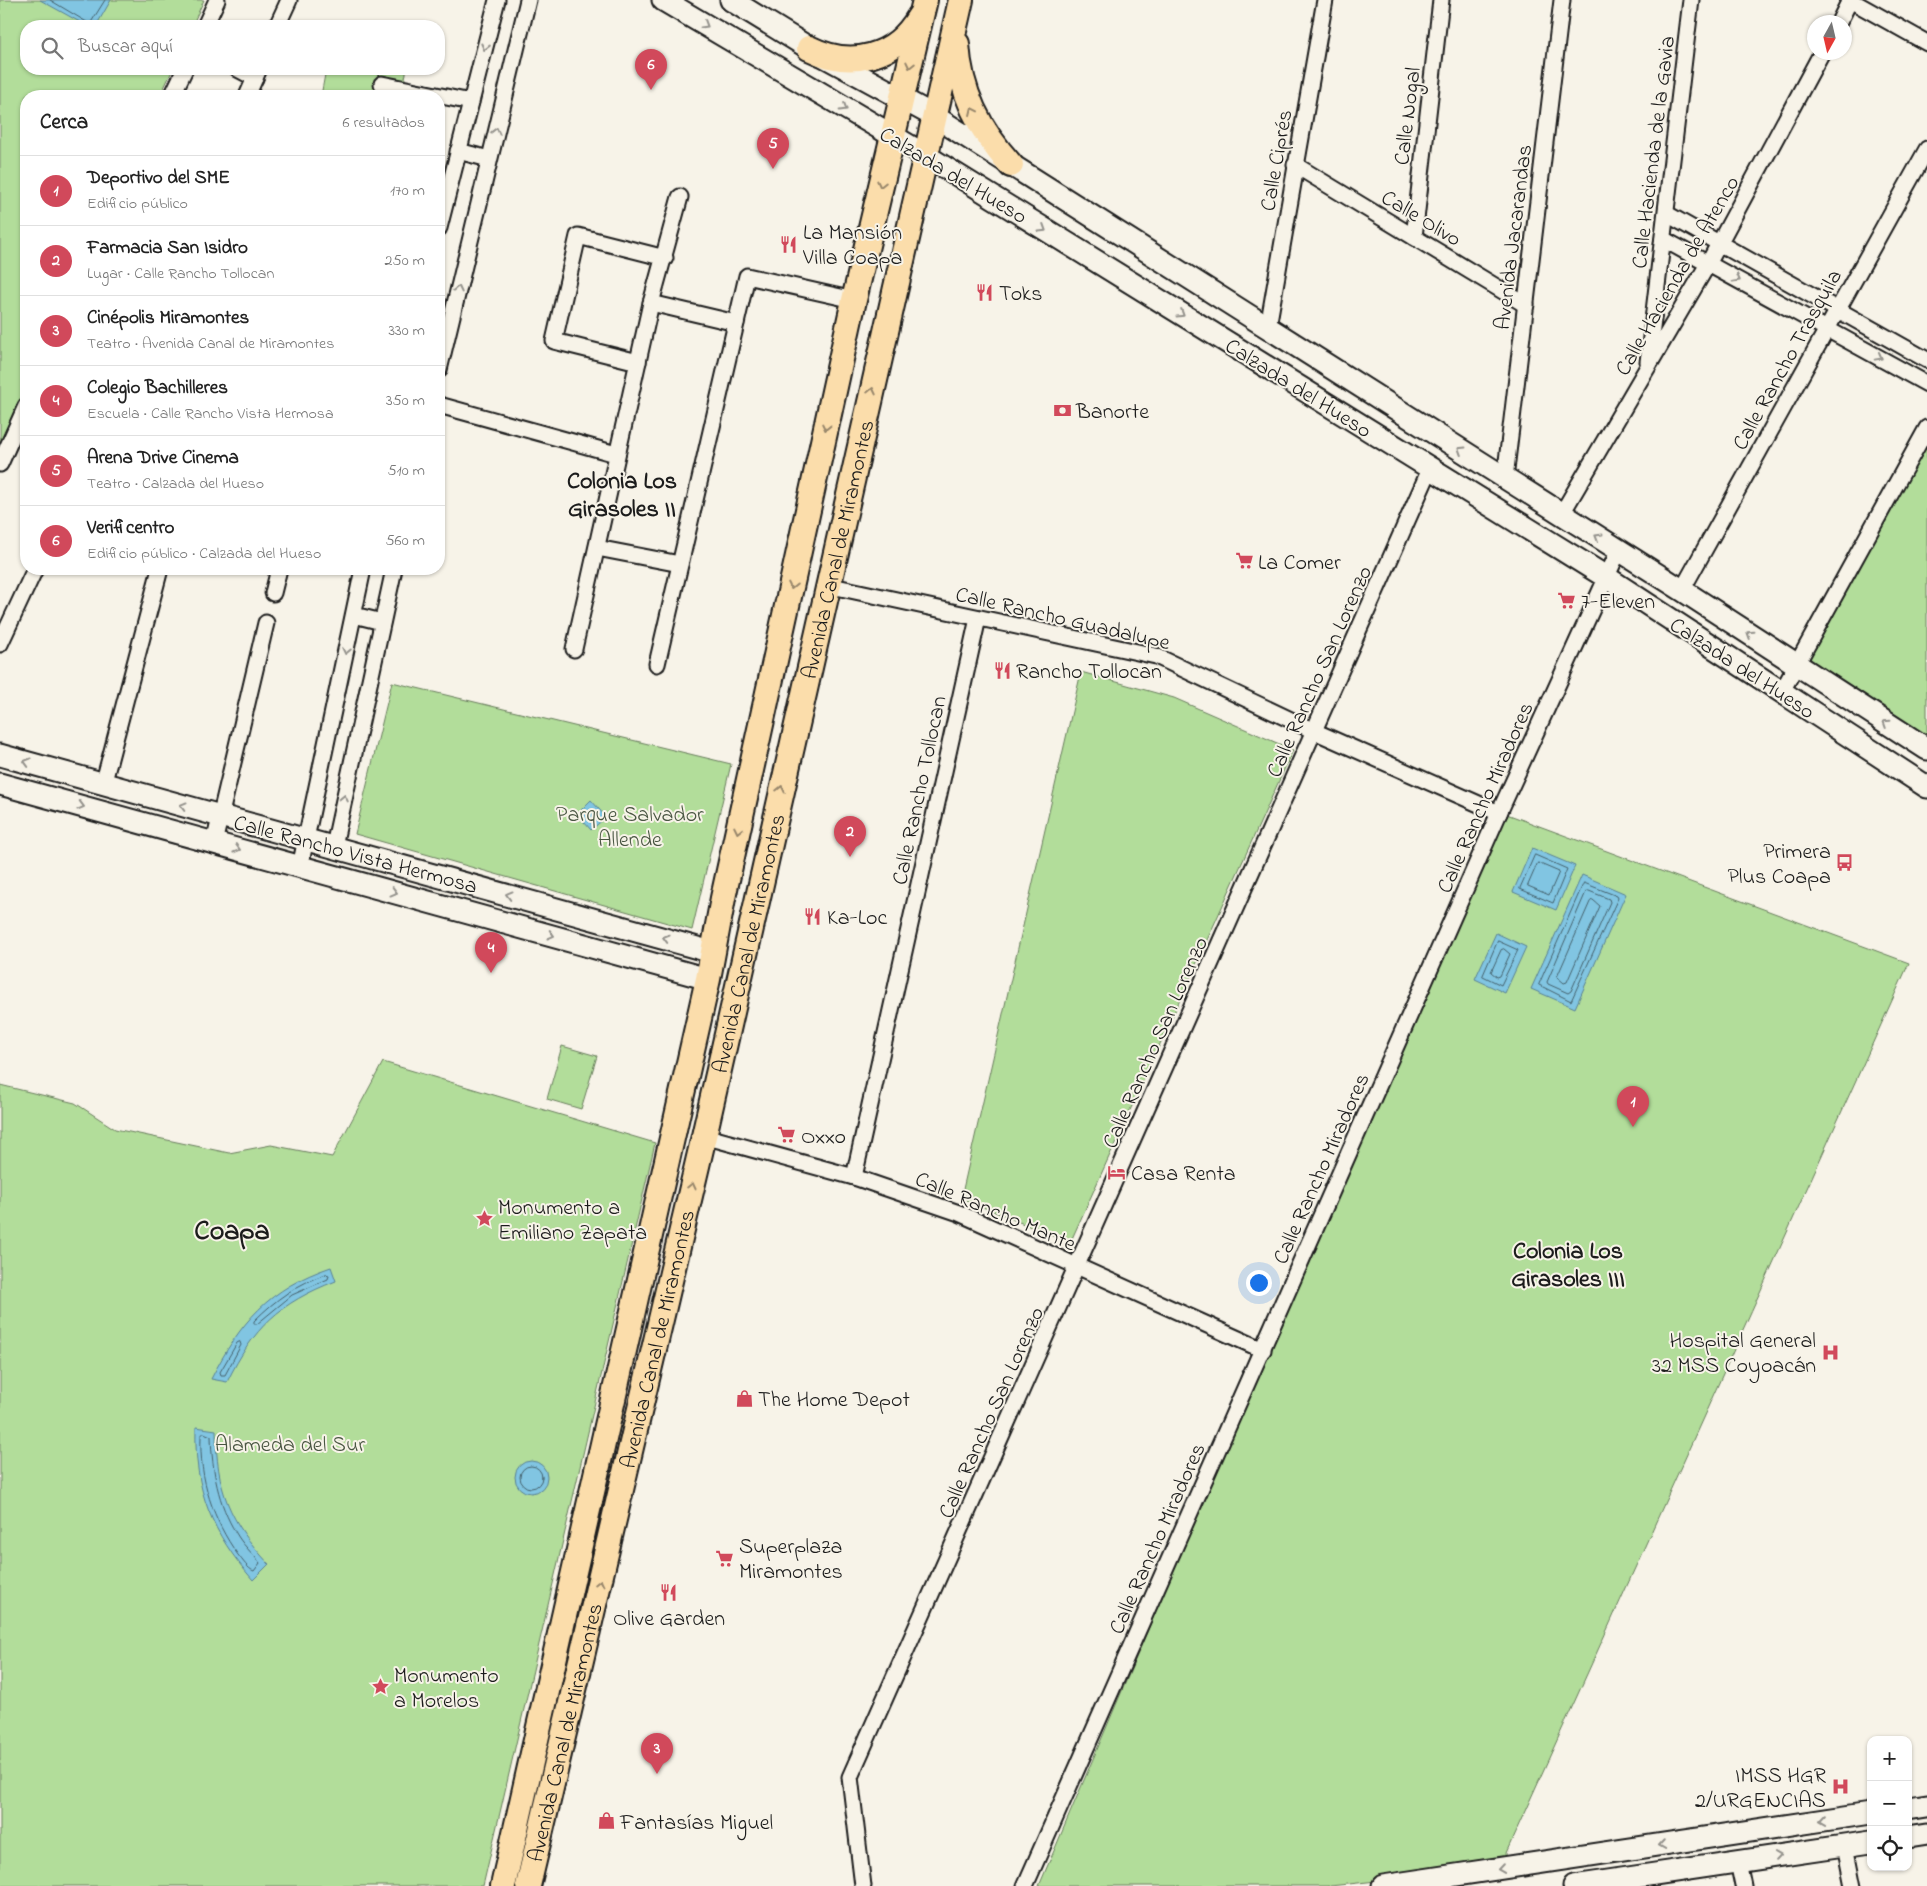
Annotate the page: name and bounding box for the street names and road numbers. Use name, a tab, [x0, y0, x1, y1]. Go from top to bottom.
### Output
street label: Calle Hacienda de la Gavia	[1625, 34, 1685, 271]
street label: Calle Nogal	[1387, 66, 1432, 167]
street label: Calle Ciprés	[1253, 107, 1303, 214]
street label: Calzada del Hueso	[872, 120, 1033, 233]
street label: Avenida Jacarandas	[1488, 143, 1542, 332]
street label: Calle Hacienda de Atenco	[1608, 171, 1749, 382]
street label: Calle Olivo	[1374, 183, 1467, 256]
street label: Calle Rancho Trasquila	[1726, 264, 1852, 457]
street label: Calzada del Hueso	[1218, 332, 1377, 448]
street label: Avenida Canal de Miramontes	[795, 417, 884, 683]
street label: Calle Rancho San Lorenzo	[1260, 561, 1382, 783]
street label: Calle Rancho Guadalupe	[952, 580, 1173, 660]
street label: Calzada del Hueso	[1662, 610, 1820, 729]
street label: Calle Rancho Tollocan	[885, 693, 957, 888]
street label: Calle Rancho Miradores	[1430, 697, 1543, 899]
street label: Calle Rancho Vista Hermosa	[230, 808, 481, 904]
street label: Avenida Canal de Miramontes	[706, 811, 795, 1077]
street label: Calle Rancho San Lorenzo	[1096, 932, 1218, 1154]
street label: Calle Rancho Miradores	[1266, 1068, 1379, 1270]
street label: Calle Rancho Mante	[909, 1164, 1080, 1261]
street label: Avenida Canal de Miramontes	[613, 1207, 705, 1472]
street label: Calle Rancho San Lorenzo	[932, 1302, 1054, 1524]
street label: Calle Rancho Miradores	[1102, 1438, 1215, 1640]
street label: Avenida Canal de Miramontes	[521, 1600, 613, 1865]

